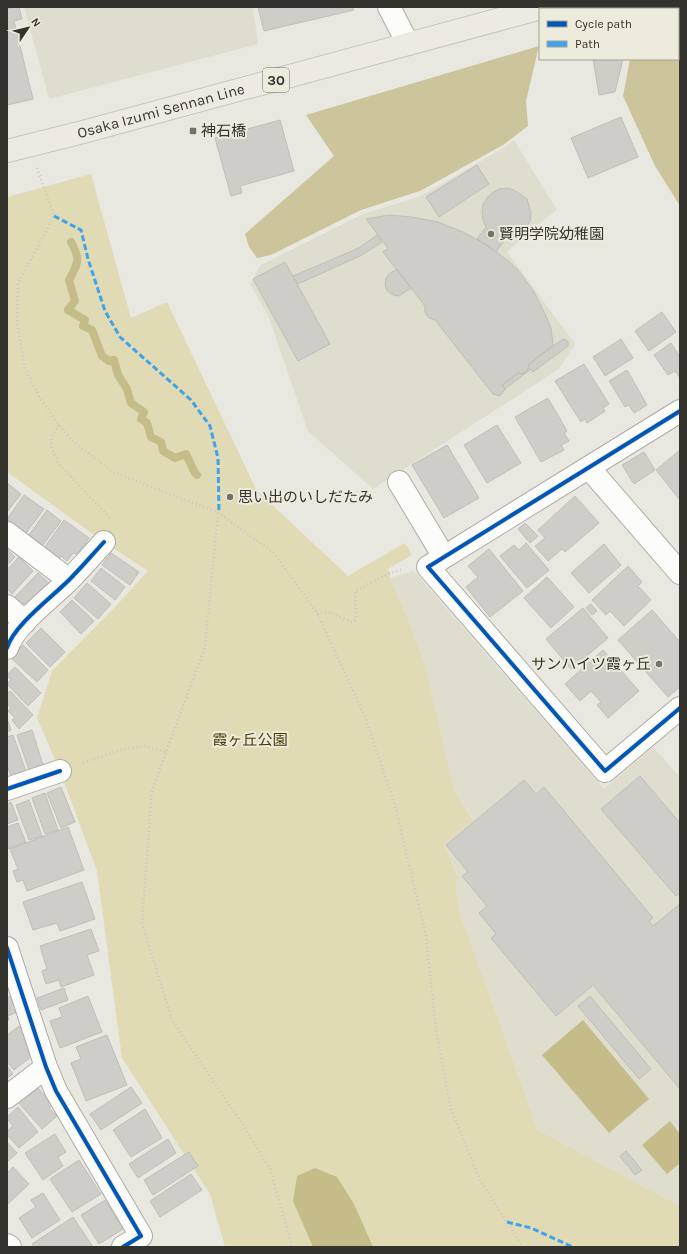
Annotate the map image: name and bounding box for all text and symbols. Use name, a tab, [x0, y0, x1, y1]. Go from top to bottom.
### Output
north arrow	[8, 8, 48, 48]
legend	[539, 8, 679, 60]
text: N	[28, 16, 43, 30]
text: Cycle path	[575, 17, 632, 31]
text: Path	[575, 37, 600, 51]
road number: 30	[263, 68, 289, 92]
street label: Osaka Izumi Sennan Line	[75, 80, 247, 142]
place label: 神石橋	[201, 122, 246, 140]
marker: 神石橋	[188, 126, 198, 136]
place label: 賢明学院幼稚園	[499, 225, 604, 243]
marker: 賢明学院幼稚園	[486, 229, 496, 239]
place label: 思い出のいしだたみ	[238, 488, 373, 506]
marker: 思い出のいしだたみ	[225, 492, 235, 502]
place label: サンハイツ霞ヶ丘	[531, 655, 651, 673]
marker: サンハイツ霞ヶ丘	[654, 659, 664, 669]
park label: 霞ヶ丘公園	[212, 731, 288, 749]

